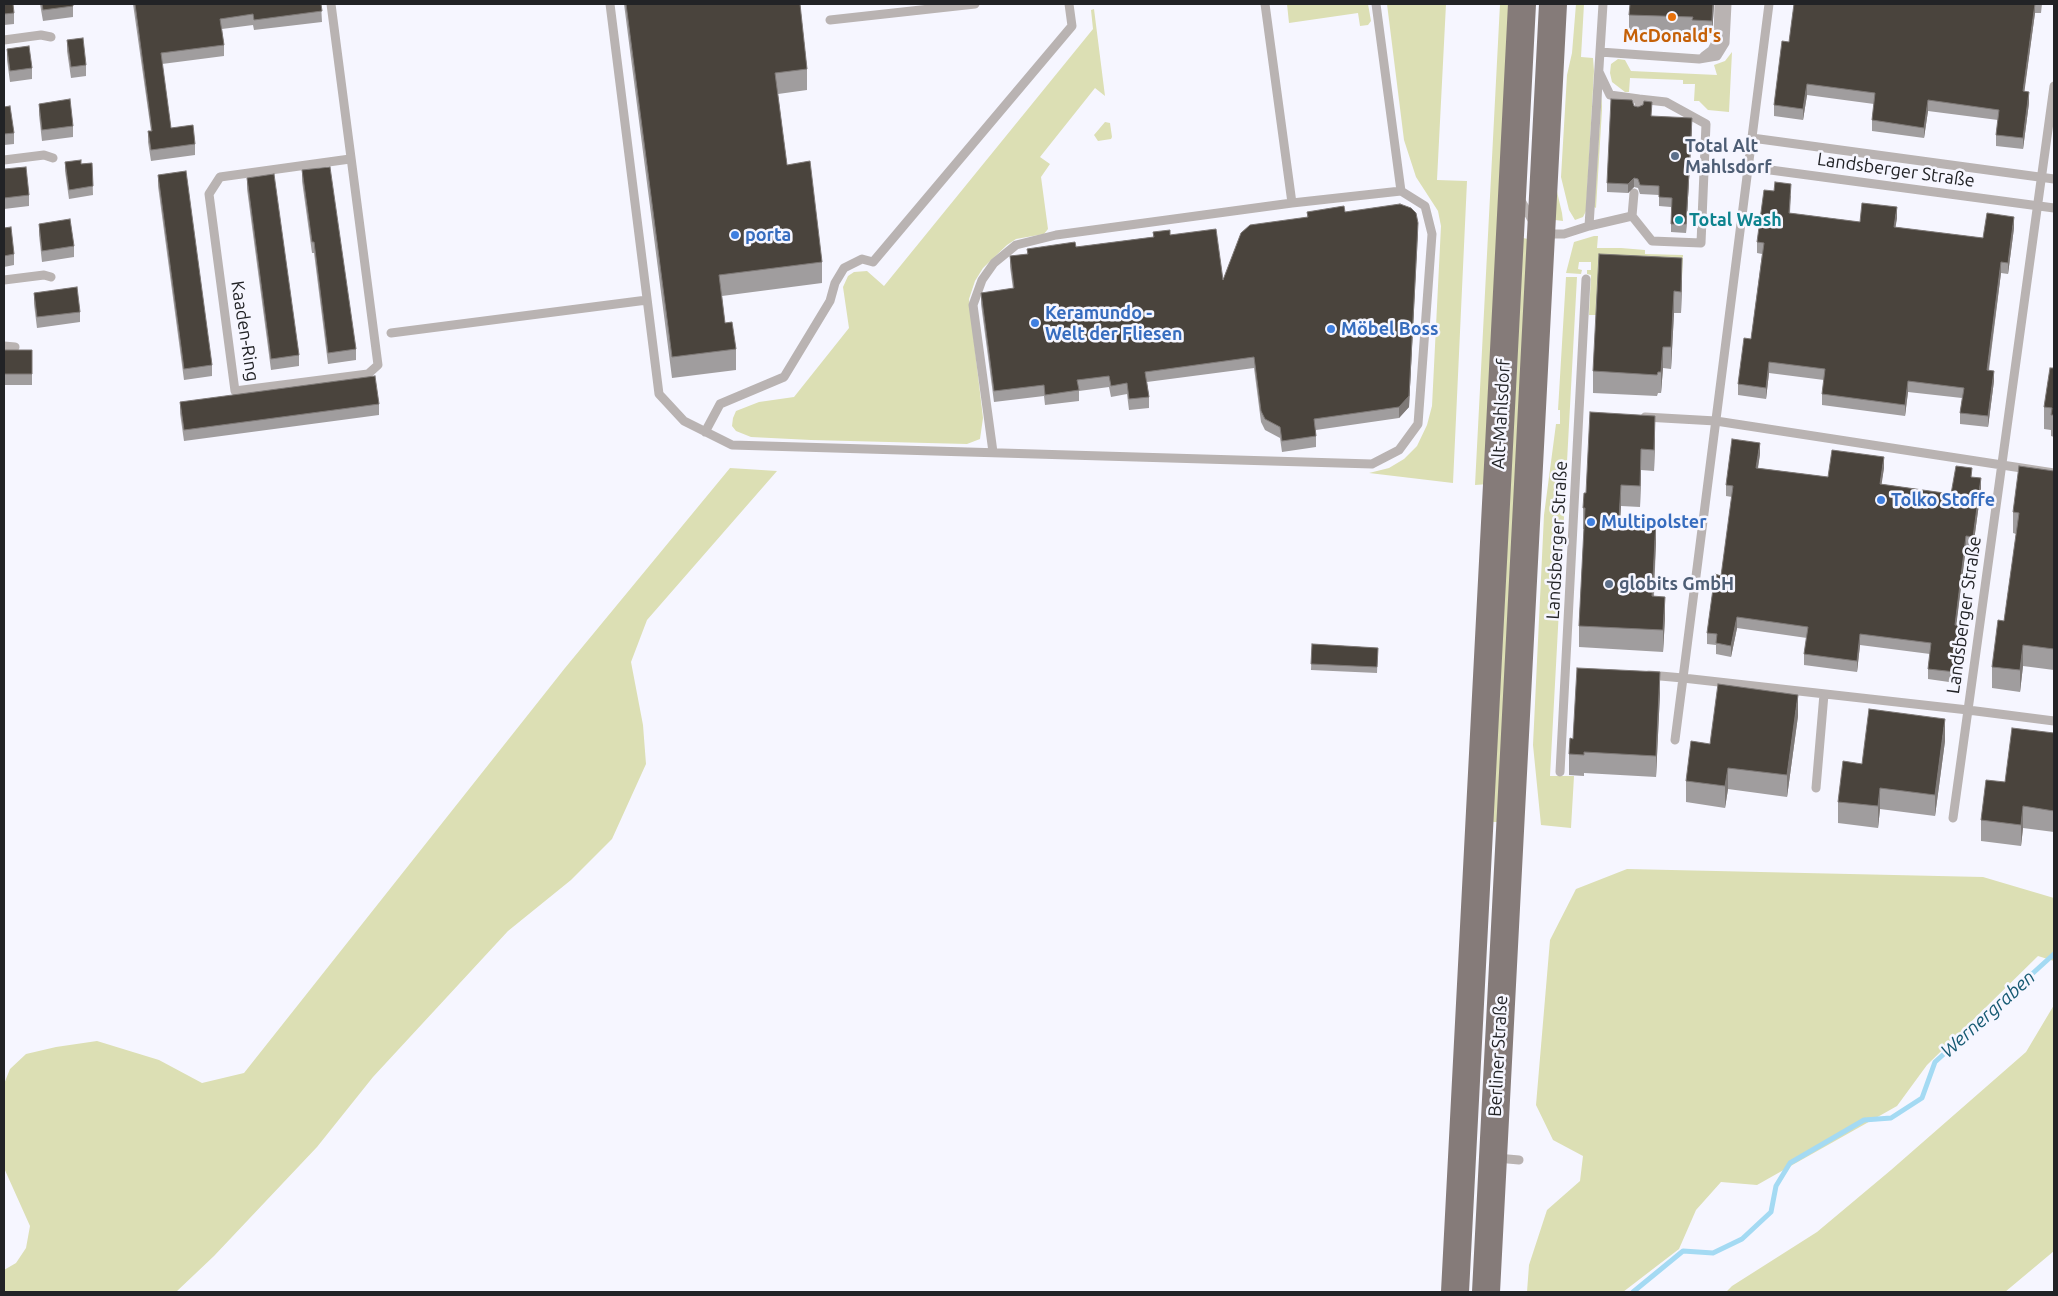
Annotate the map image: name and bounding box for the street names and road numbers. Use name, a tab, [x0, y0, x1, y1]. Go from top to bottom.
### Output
street label: Landsberger Straße	[1816, 148, 1976, 192]
street label: Kaaden-Ring	[226, 279, 264, 383]
street label: Alt-Mahlsdorf	[1487, 358, 1515, 470]
street label: Landsberger Straße	[1542, 460, 1572, 620]
street label: Landsberger Straße	[1942, 535, 1986, 695]
street label: Berliner Straße	[1484, 995, 1512, 1117]

